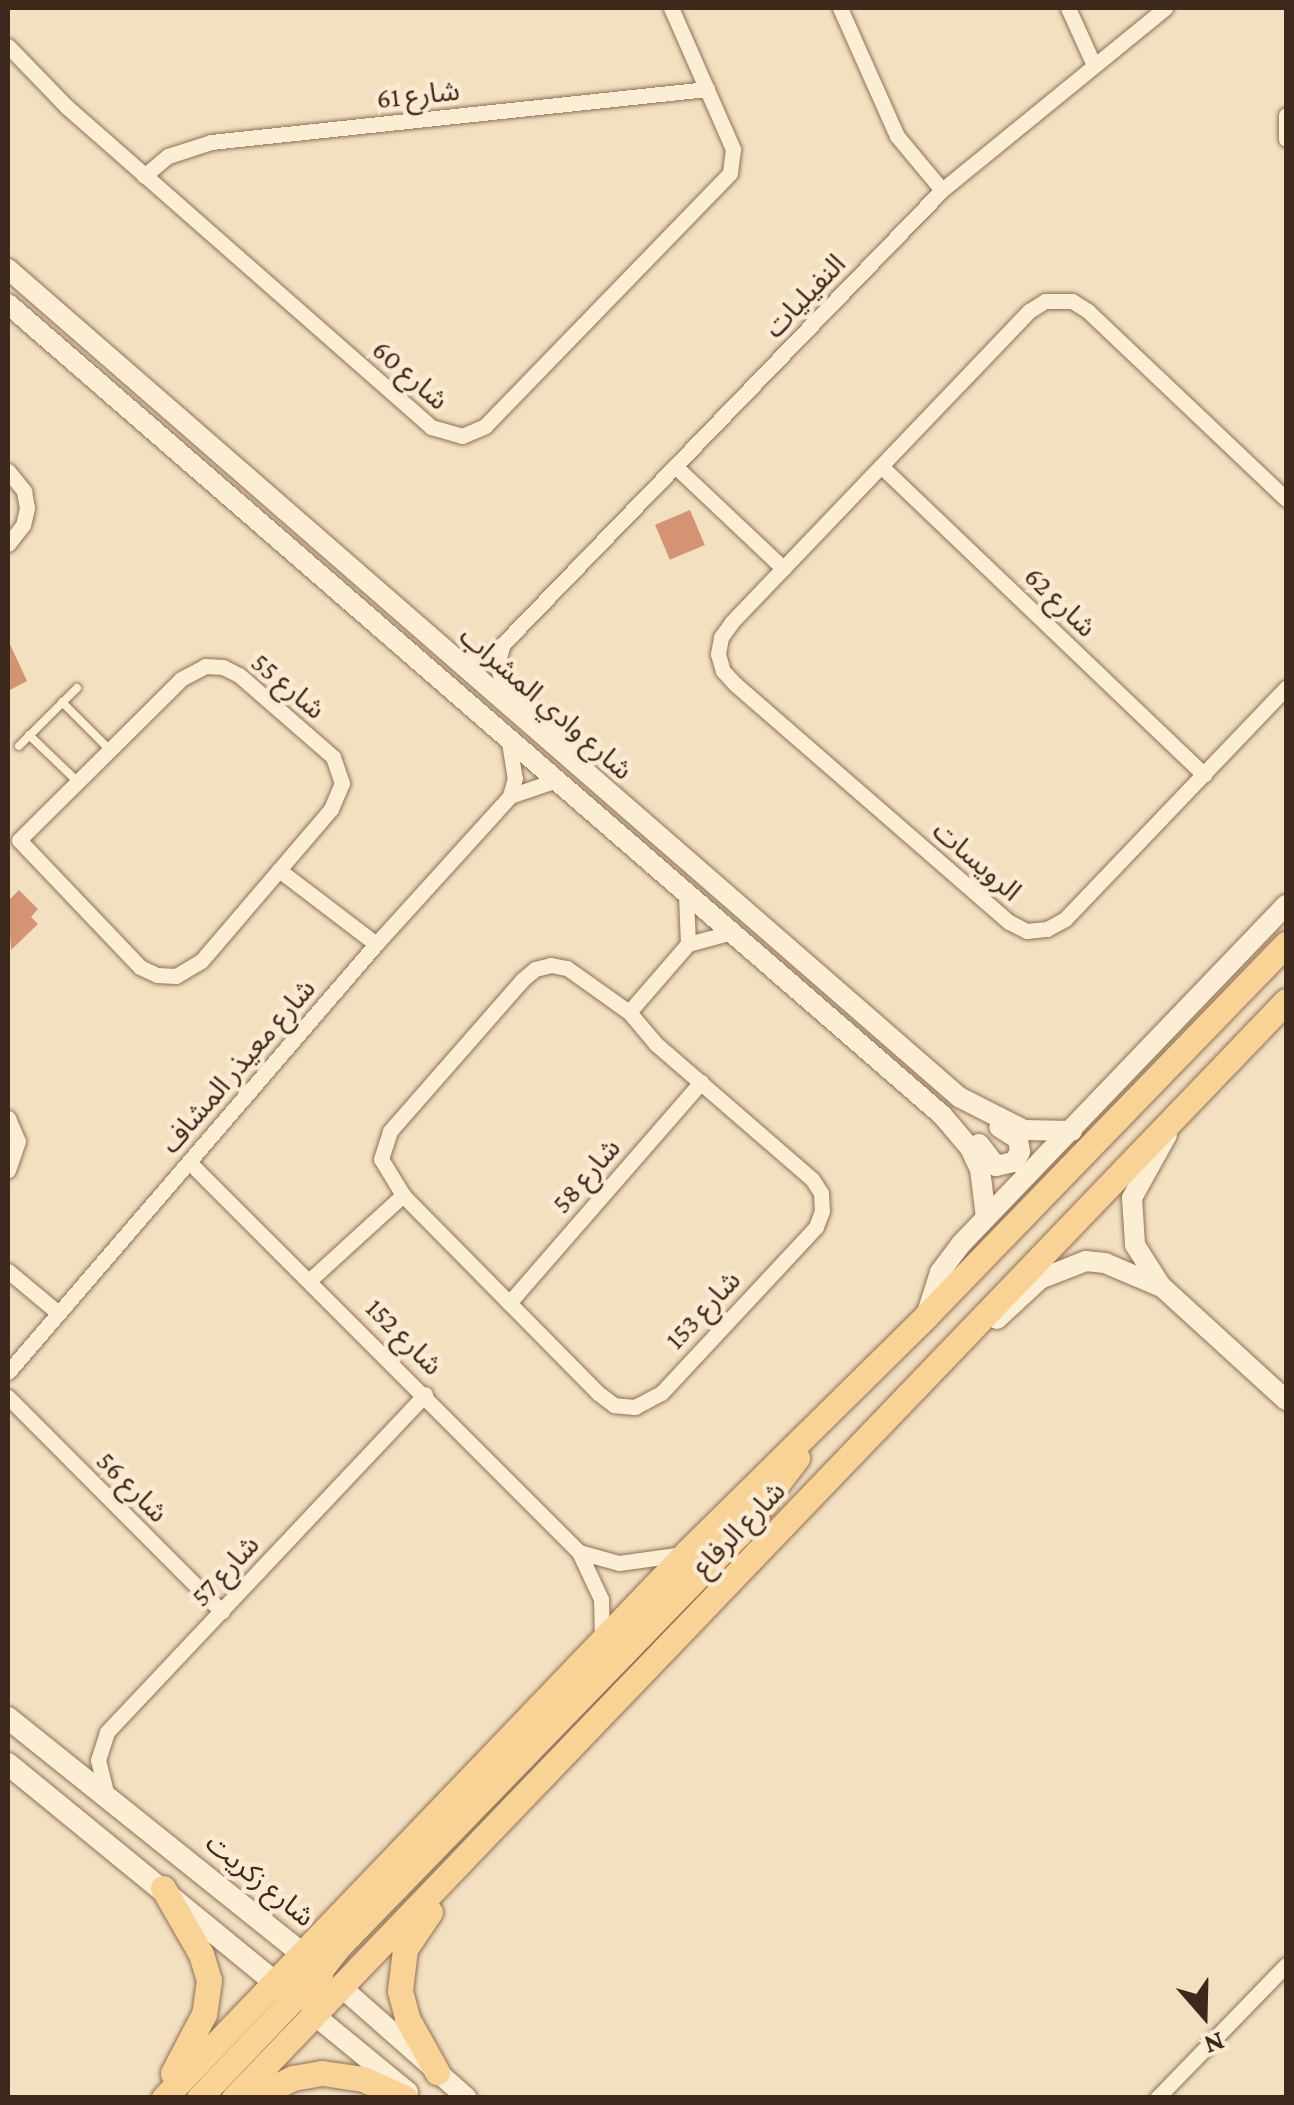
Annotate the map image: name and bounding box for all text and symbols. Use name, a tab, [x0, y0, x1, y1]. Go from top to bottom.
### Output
street label: شارع 61	[375, 74, 461, 116]
street label: النفيليات	[757, 247, 853, 345]
street label: شارع 60	[365, 333, 455, 417]
street label: شارع 62	[1017, 560, 1103, 644]
street label: شارع وادي المشراب	[453, 619, 639, 787]
street label: شارع 55	[244, 646, 332, 726]
street label: الرويسات	[926, 814, 1028, 908]
street label: شارع معيذر المشاف	[153, 972, 323, 1160]
street label: شارع 58	[544, 1132, 628, 1220]
street label: شارع 153	[658, 1264, 748, 1356]
street label: شارع 152	[359, 1292, 449, 1382]
street label: شارع 56	[89, 1444, 175, 1530]
street label: شارع الرفاع	[686, 1475, 792, 1583]
street label: شارع 57	[184, 1528, 266, 1614]
street label: شارع زكريت	[199, 1826, 321, 1934]
north arrow	[1154, 1965, 1254, 2065]
text: N	[1200, 2026, 1229, 2061]

